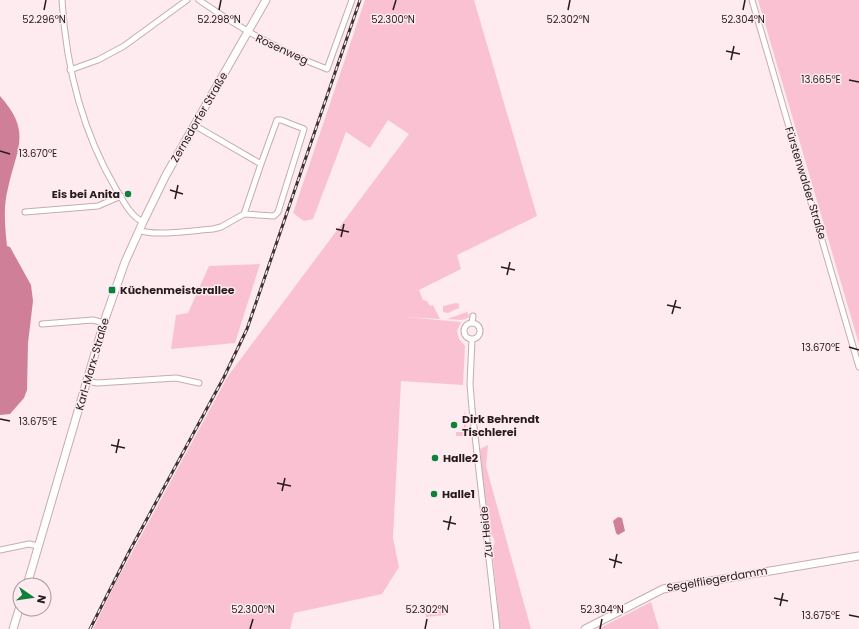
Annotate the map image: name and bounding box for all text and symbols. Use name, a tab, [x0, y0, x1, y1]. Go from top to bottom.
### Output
text: 52.296°N	[22, 12, 66, 27]
text: 52.298°N	[197, 12, 241, 27]
text: 52.300°N	[371, 12, 415, 27]
text: 52.302°N	[546, 12, 590, 27]
text: 52.304°N	[721, 12, 765, 27]
street label: Rosenweg	[253, 30, 311, 68]
street label: Zernsdorfer Straße	[167, 69, 232, 165]
text: 13.665°E	[801, 72, 841, 87]
street label: Fürstenwalder Straße	[781, 125, 831, 241]
text: 13.670°E	[19, 146, 57, 161]
place label: Eis bei Anita	[52, 186, 120, 202]
marker: Eis bei Anita	[123, 189, 133, 199]
place label: Küchenmeisterallee	[120, 282, 235, 298]
marker: Küchenmeisterallee	[107, 285, 117, 295]
street label: Karl-Marx-Straße	[71, 316, 113, 412]
text: 13.670°E	[802, 340, 840, 355]
place label: Dirk Behrendt Tischlerei	[462, 411, 540, 440]
text: 13.675°E	[19, 414, 57, 429]
marker: Dirk Behrendt Tischlerei	[449, 420, 459, 430]
place label: Halle2	[443, 450, 478, 466]
marker: Halle2	[430, 453, 440, 463]
place label: Halle1	[442, 486, 475, 502]
marker: Halle1	[429, 489, 439, 499]
street label: Zur Heide	[475, 505, 497, 558]
street label: Segelfliegerdamm	[665, 562, 769, 596]
north arrow	[12, 577, 52, 617]
text: N	[33, 593, 50, 605]
text: 52.300°N	[231, 602, 275, 617]
text: 52.302°N	[405, 602, 449, 617]
text: 52.304°N	[580, 602, 624, 617]
text: 13.675°E	[802, 608, 840, 623]

